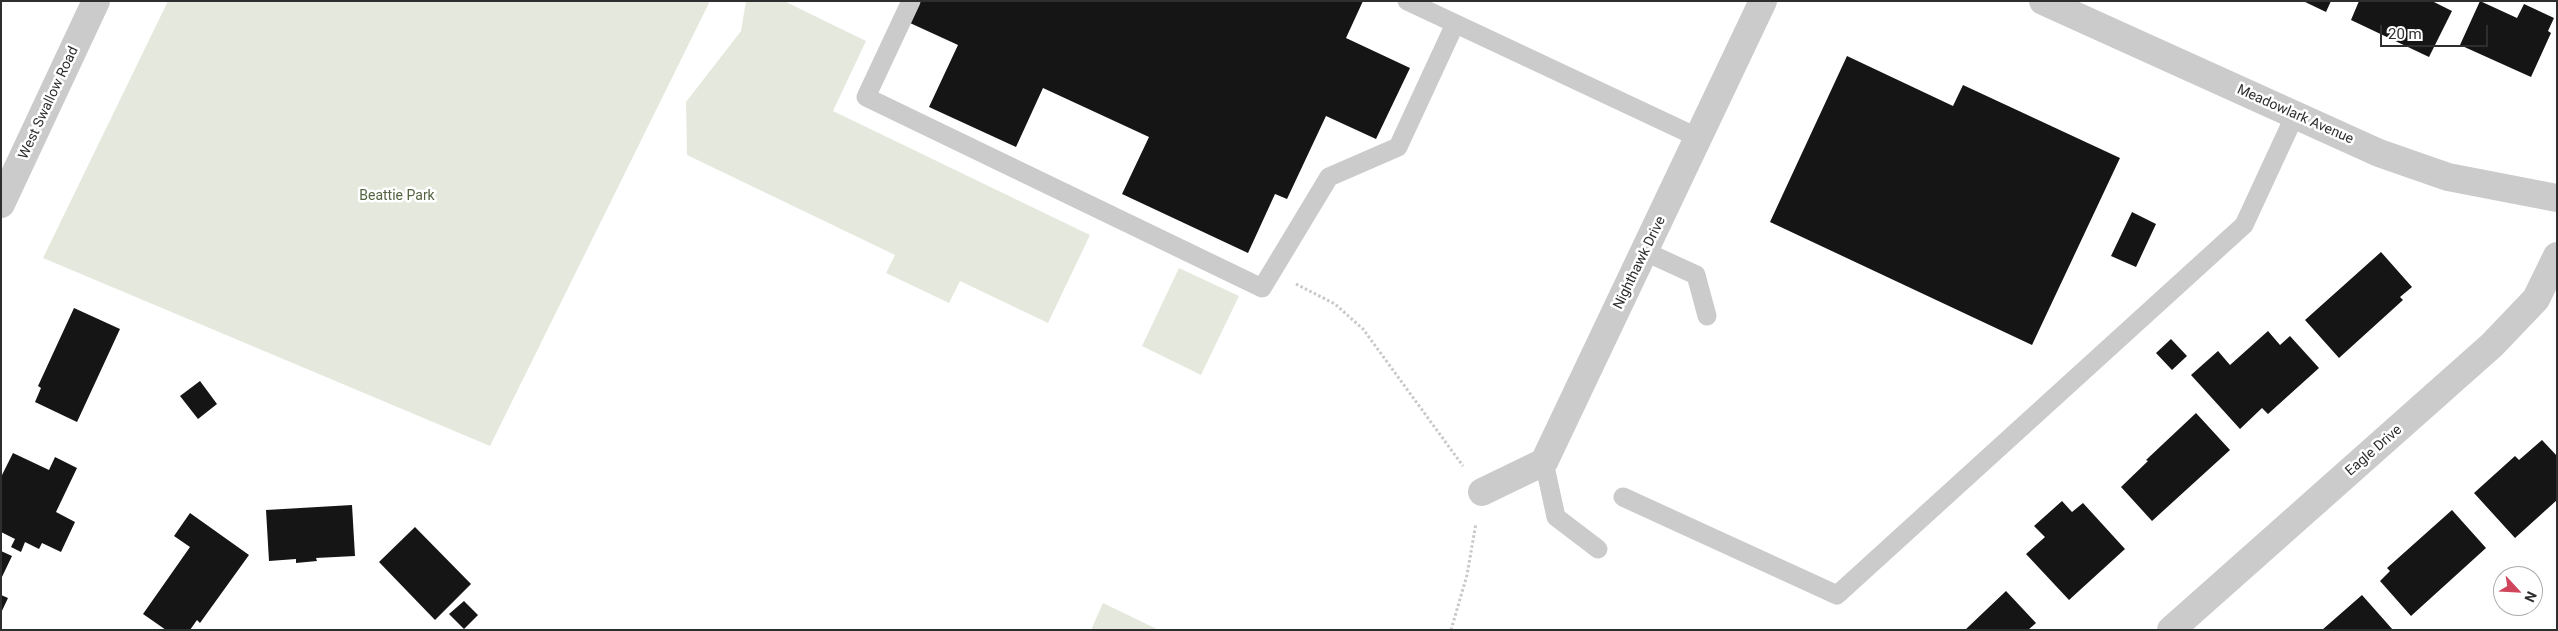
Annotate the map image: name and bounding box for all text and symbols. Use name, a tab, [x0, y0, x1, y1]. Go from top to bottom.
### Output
scale bar	[2383, 15, 2490, 47]
text: 20 m	[2388, 25, 2422, 43]
street label: West Swallow Road	[16, 44, 82, 162]
street label: Meadowlark Avenue	[2234, 82, 2356, 148]
park label: Beattie Park	[359, 188, 435, 204]
street label: Nighthawk Drive	[1610, 214, 1670, 312]
street label: Eagle Drive	[2342, 422, 2406, 480]
north arrow	[2493, 566, 2543, 616]
text: N	[2521, 589, 2540, 605]

